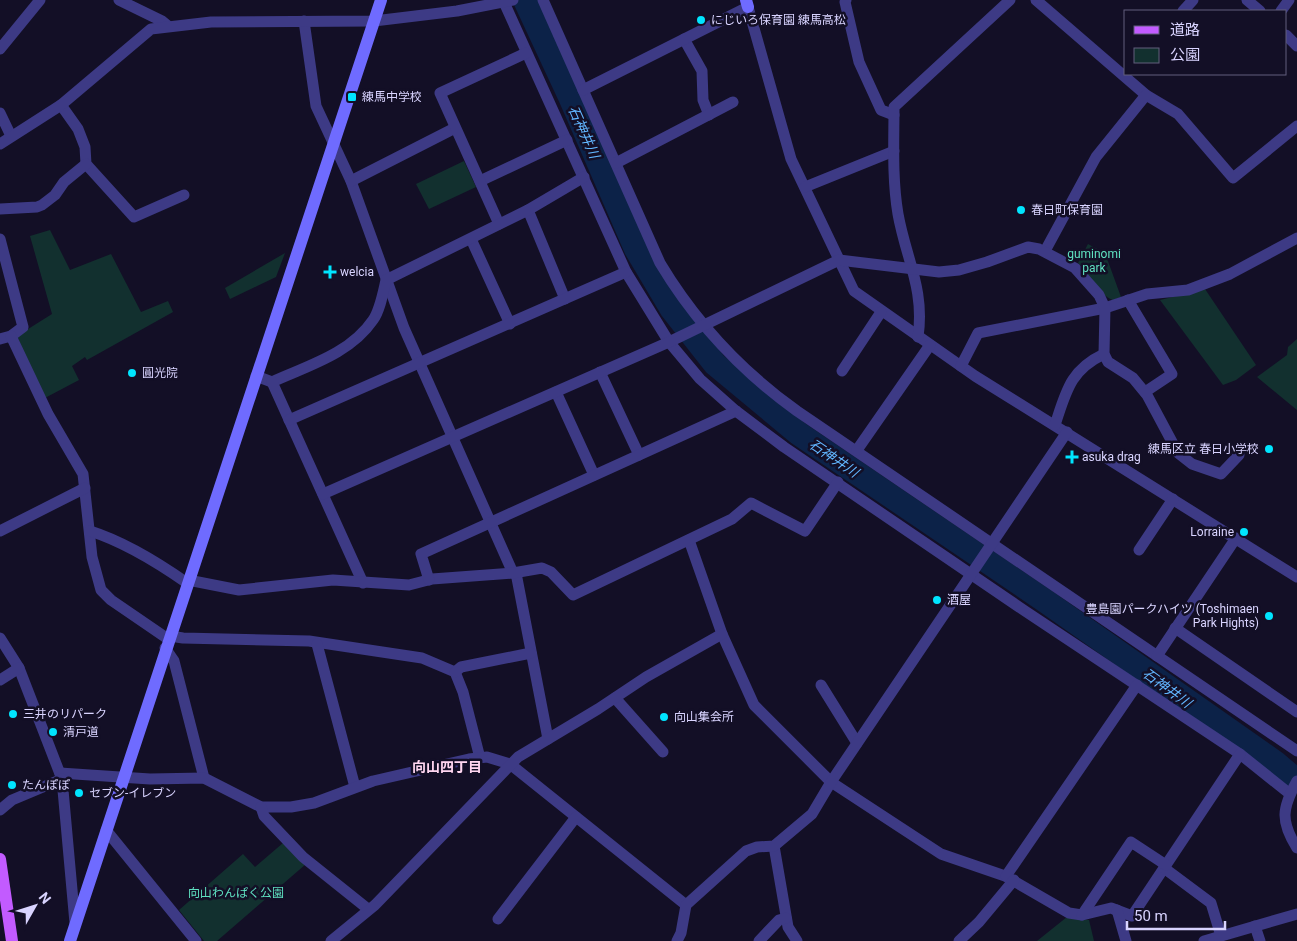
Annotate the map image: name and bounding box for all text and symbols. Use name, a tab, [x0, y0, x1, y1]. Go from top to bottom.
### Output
legend	[1124, 10, 1287, 75]
place label: にじいろ保育園 練馬高松	[711, 13, 846, 27]
marker: にじいろ保育園 練馬高松	[695, 14, 707, 26]
text: 道路	[1170, 21, 1200, 39]
text: 公園	[1170, 46, 1200, 64]
place label: 練馬中学校	[362, 90, 422, 104]
marker: 練馬中学校	[346, 91, 358, 103]
water label: 石神井川	[565, 103, 604, 163]
place label: 春日町保育園	[1031, 203, 1103, 217]
marker: 春日町保育園	[1015, 204, 1027, 216]
park label: guminomi park	[1067, 247, 1121, 275]
place label: welcia	[340, 265, 374, 279]
marker: welcia	[324, 266, 336, 278]
place label: 圓光院	[142, 366, 178, 380]
marker: 圓光院	[126, 367, 138, 379]
water label: 石神井川	[806, 436, 863, 481]
place label: 練馬区立 春日小学校	[1148, 442, 1259, 456]
marker: 練馬区立 春日小学校	[1263, 443, 1275, 455]
place label: asuka drag	[1082, 450, 1141, 464]
marker: asuka drag	[1066, 451, 1078, 463]
place label: Lorraine	[1190, 525, 1234, 539]
marker: Lorraine	[1238, 526, 1250, 538]
place label: 酒屋	[947, 593, 971, 607]
marker: 酒屋	[931, 594, 943, 606]
place label: 豊島園パークハイツ (Toshimaen Park Hights)	[1086, 602, 1259, 630]
marker: 豊島園パークハイツ (Toshimaen Park Hights)	[1263, 610, 1275, 622]
water label: 石神井川	[1140, 665, 1196, 712]
place label: 三井のリパーク	[23, 707, 107, 721]
marker: 三井のリパーク	[7, 708, 19, 720]
place label: 向山集会所	[674, 710, 734, 724]
marker: 向山集会所	[658, 711, 670, 723]
place label: 清戸道	[63, 725, 99, 739]
marker: 清戸道	[47, 726, 59, 738]
district label: 向山四丁目	[412, 759, 482, 775]
place label: たんぽぽ	[22, 778, 70, 792]
marker: たんぽぽ	[6, 779, 18, 791]
place label: セブン-イレブン	[89, 786, 176, 800]
marker: セブン-イレブン	[73, 787, 85, 799]
north arrow	[10, 881, 60, 931]
park label: 向山わんぱく公園	[188, 886, 284, 900]
text: N	[36, 889, 54, 907]
scale bar	[1127, 898, 1224, 930]
text: 50 m	[1134, 907, 1168, 925]

